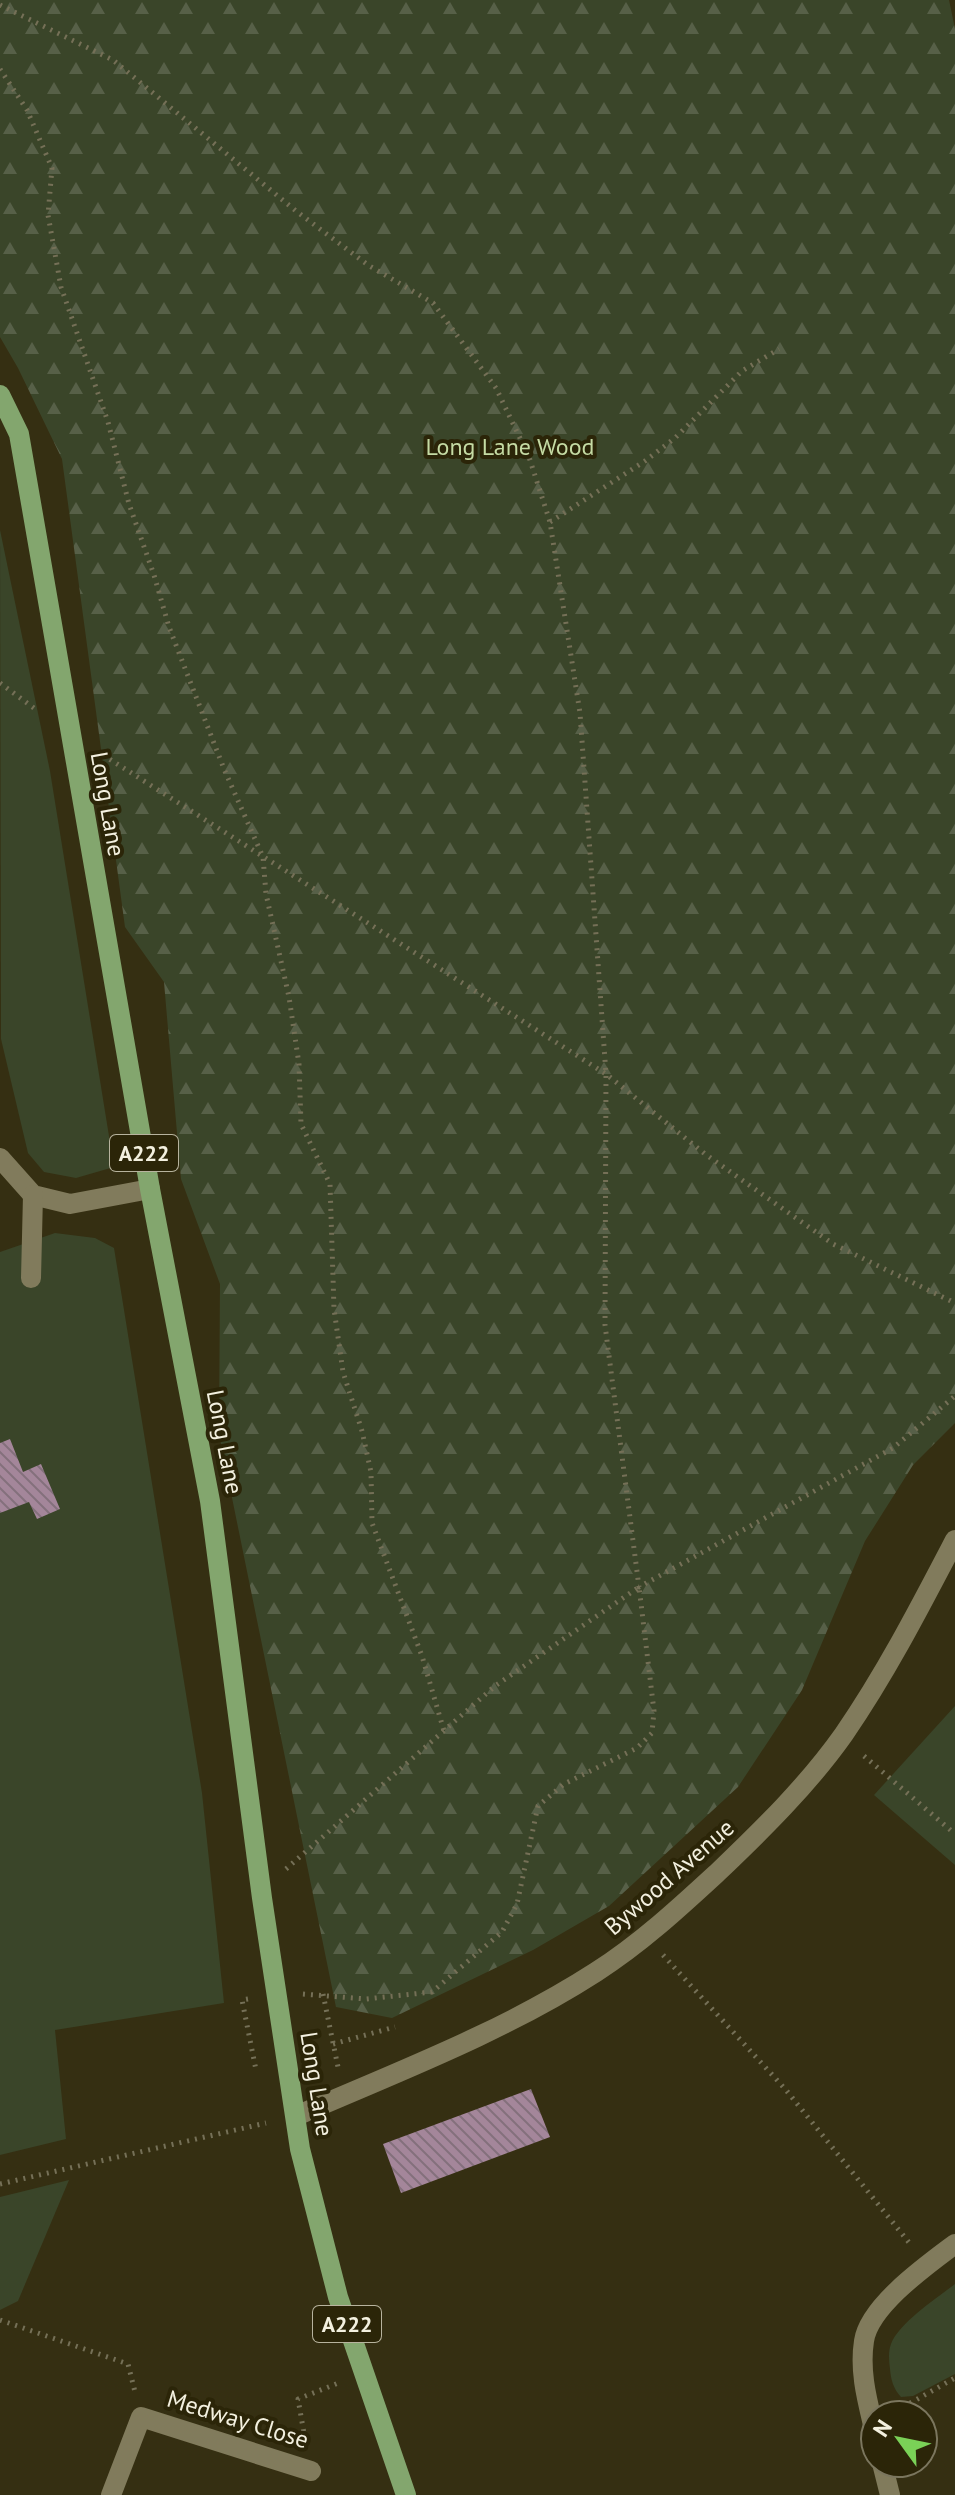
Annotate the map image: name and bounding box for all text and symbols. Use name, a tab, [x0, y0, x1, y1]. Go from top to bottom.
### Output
park label: Long Lane Wood	[426, 431, 594, 462]
street label: Long Lane	[84, 749, 132, 859]
road number: A222	[110, 1135, 178, 1171]
street label: Long Lane	[200, 1387, 250, 1497]
street label: Bywood Avenue	[598, 1812, 740, 1942]
street label: Long Lane	[293, 2030, 341, 2138]
road number: A222	[313, 2306, 381, 2342]
street label: Medway Close	[164, 2383, 312, 2455]
north arrow	[859, 2399, 939, 2479]
text: N	[867, 2414, 898, 2442]

